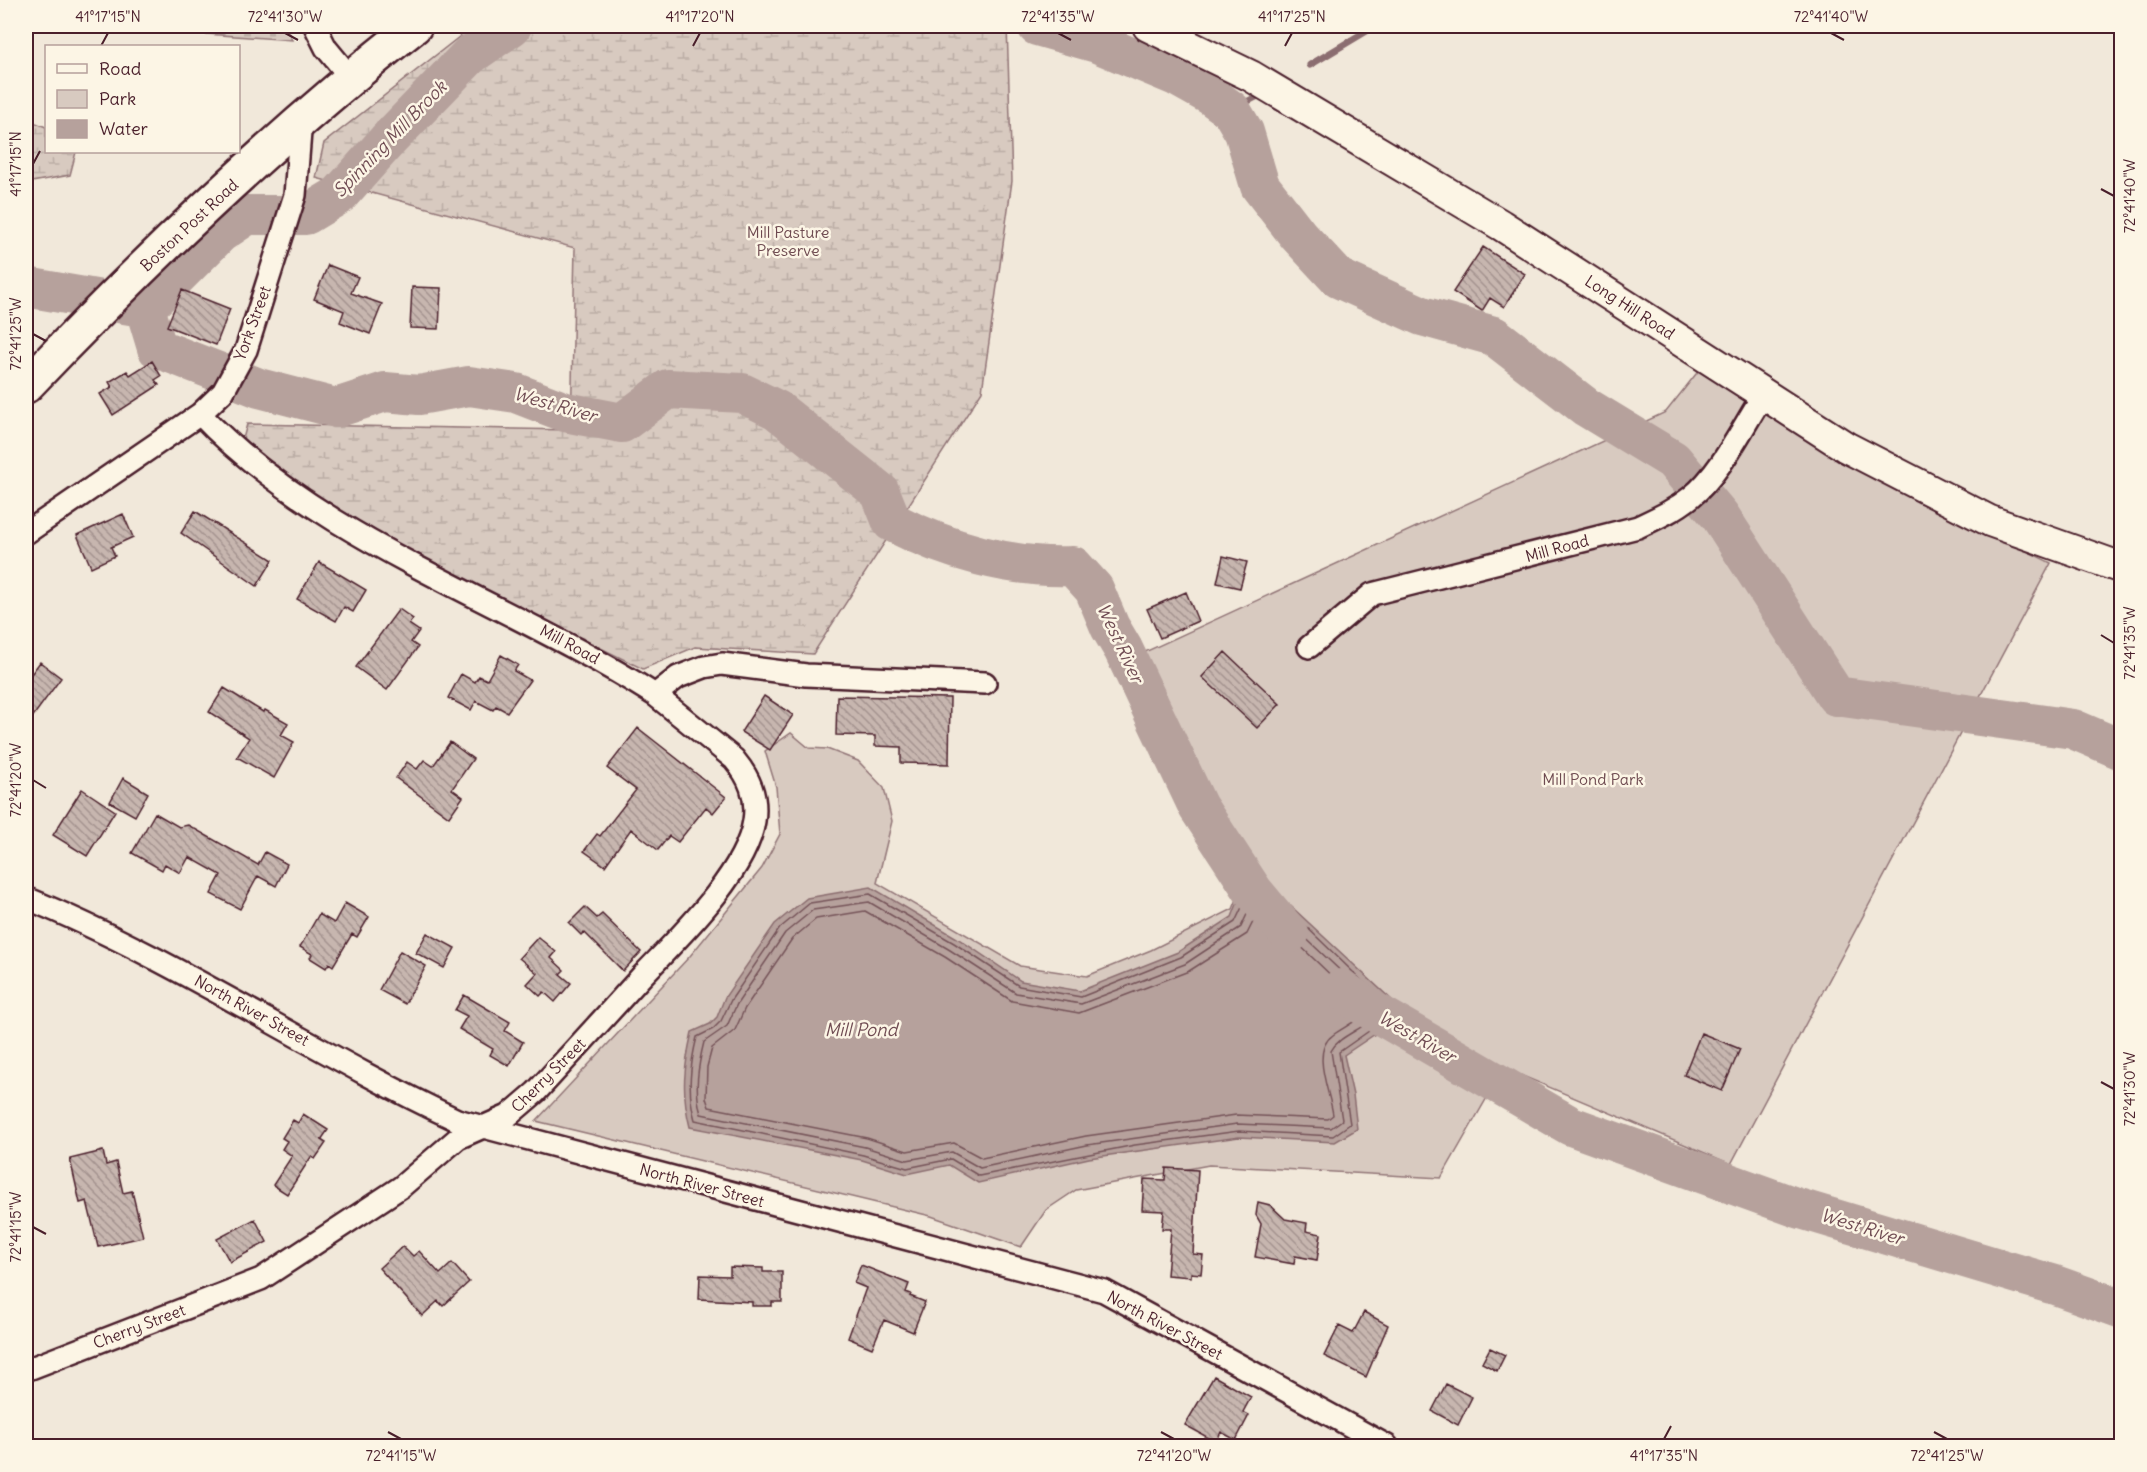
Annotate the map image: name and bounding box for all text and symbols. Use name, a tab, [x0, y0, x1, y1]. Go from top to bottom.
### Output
text: 41°17'15"N	[75, 7, 141, 26]
text: 72°41'30"W	[248, 7, 323, 26]
text: 41°17'20"N	[665, 7, 735, 26]
text: 72°41'35"W	[1021, 7, 1095, 26]
text: 41°17'25"N	[1258, 7, 1326, 26]
text: 72°41'40"W	[1794, 7, 1869, 26]
legend	[45, 45, 240, 153]
text: Road	[99, 57, 142, 80]
water label: Spinning Mill Brook	[328, 74, 452, 202]
text: Park	[99, 87, 136, 110]
text: Water	[99, 117, 149, 140]
text: 41°17'15"N	[6, 131, 25, 197]
text: 72°41'40"W	[2120, 158, 2139, 233]
street label: Boston Post Road	[136, 175, 242, 275]
park label: Mill Pasture Preserve	[747, 222, 829, 260]
street label: Long Hill Road	[1581, 271, 1679, 343]
street label: York Street	[229, 282, 275, 363]
text: 72°41'25"W	[6, 297, 25, 371]
water label: West River	[511, 382, 602, 428]
street label: Mill Road	[1523, 530, 1591, 566]
water label: West River	[1092, 599, 1150, 689]
text: 72°41'35"W	[2120, 606, 2139, 680]
street label: Mill Road	[537, 620, 603, 668]
text: 72°41'20"W	[6, 742, 25, 817]
park label: Mill Pond Park	[1542, 769, 1644, 789]
street label: North River Street	[191, 970, 313, 1050]
water label: West River	[1375, 1005, 1462, 1069]
water label: Mill Pond	[825, 1018, 900, 1041]
street label: Cherry Street	[507, 1033, 590, 1116]
text: 72°41'30"W	[2120, 1051, 2139, 1126]
street label: North River Street	[638, 1159, 767, 1211]
text: 72°41'15"W	[6, 1191, 25, 1262]
water label: West River	[1818, 1203, 1909, 1251]
street label: North River Street	[1104, 1286, 1227, 1364]
street label: Cherry Street	[90, 1299, 188, 1353]
text: 72°41'15"W	[366, 1446, 437, 1465]
text: 72°41'20"W	[1137, 1446, 1212, 1465]
text: 41°17'35"N	[1630, 1446, 1698, 1465]
text: 72°41'25"W	[1910, 1446, 1984, 1465]

